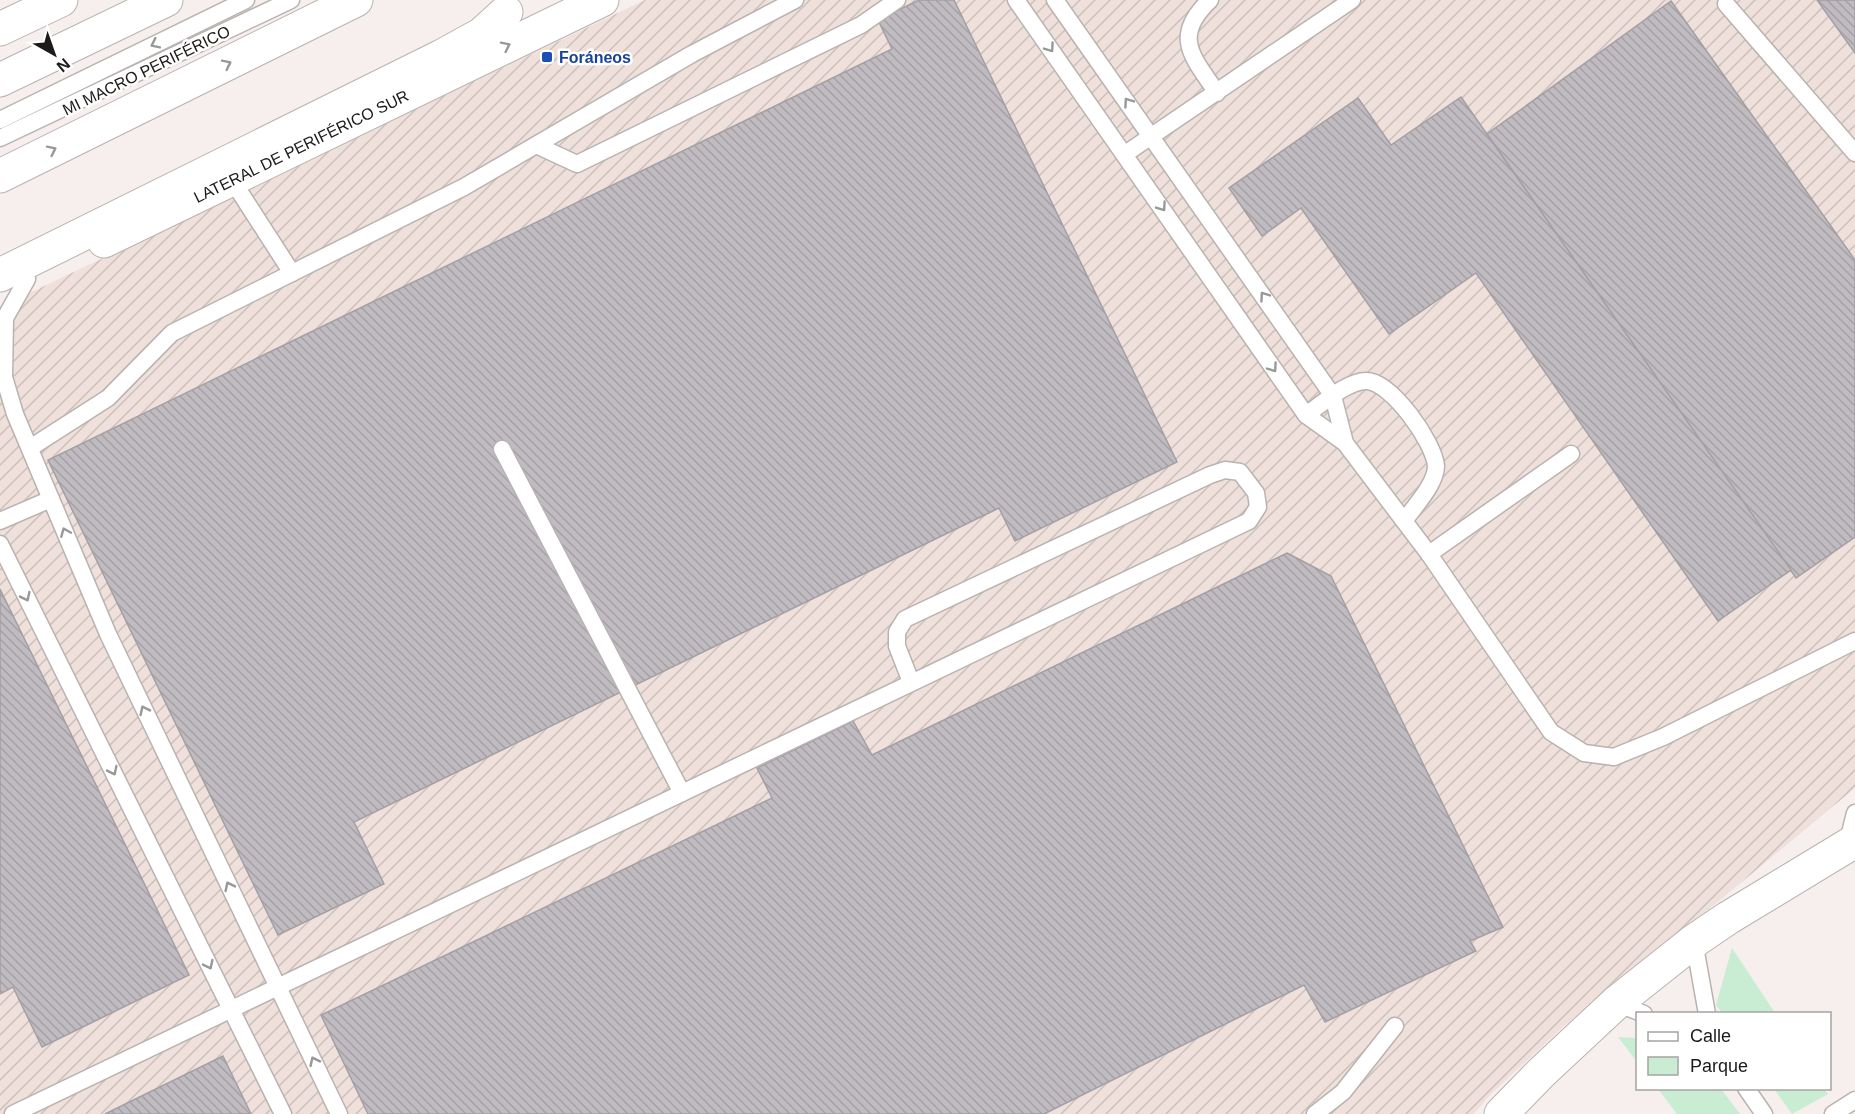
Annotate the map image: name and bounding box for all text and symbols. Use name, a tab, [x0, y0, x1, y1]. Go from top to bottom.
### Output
street label: MI MACRO PERIFÉRICO	[59, 22, 233, 118]
north arrow	[24, 24, 84, 84]
one-way arrow	[151, 37, 162, 49]
one-way arrow	[1043, 41, 1054, 52]
one-way arrow	[500, 42, 511, 54]
place label: Foráneos	[559, 49, 631, 66]
marker: Foráneos	[540, 50, 554, 64]
text: N	[53, 55, 73, 75]
one-way arrow	[221, 59, 232, 71]
street label: LATERAL DE PERIFÉRICO SUR	[191, 86, 411, 206]
one-way arrow	[1124, 98, 1135, 109]
one-way arrow	[46, 146, 57, 158]
one-way arrow	[1155, 201, 1166, 212]
one-way arrow	[1260, 292, 1271, 303]
one-way arrow	[1266, 361, 1277, 372]
one-way arrow	[60, 527, 72, 538]
one-way arrow	[19, 590, 30, 601]
one-way arrow	[140, 705, 152, 716]
one-way arrow	[106, 765, 117, 776]
one-way arrow	[224, 881, 236, 892]
one-way arrow	[202, 958, 213, 969]
legend	[1636, 1012, 1831, 1090]
text: Calle	[1690, 1026, 1731, 1046]
text: Parque	[1690, 1056, 1748, 1076]
one-way arrow	[309, 1057, 321, 1068]

